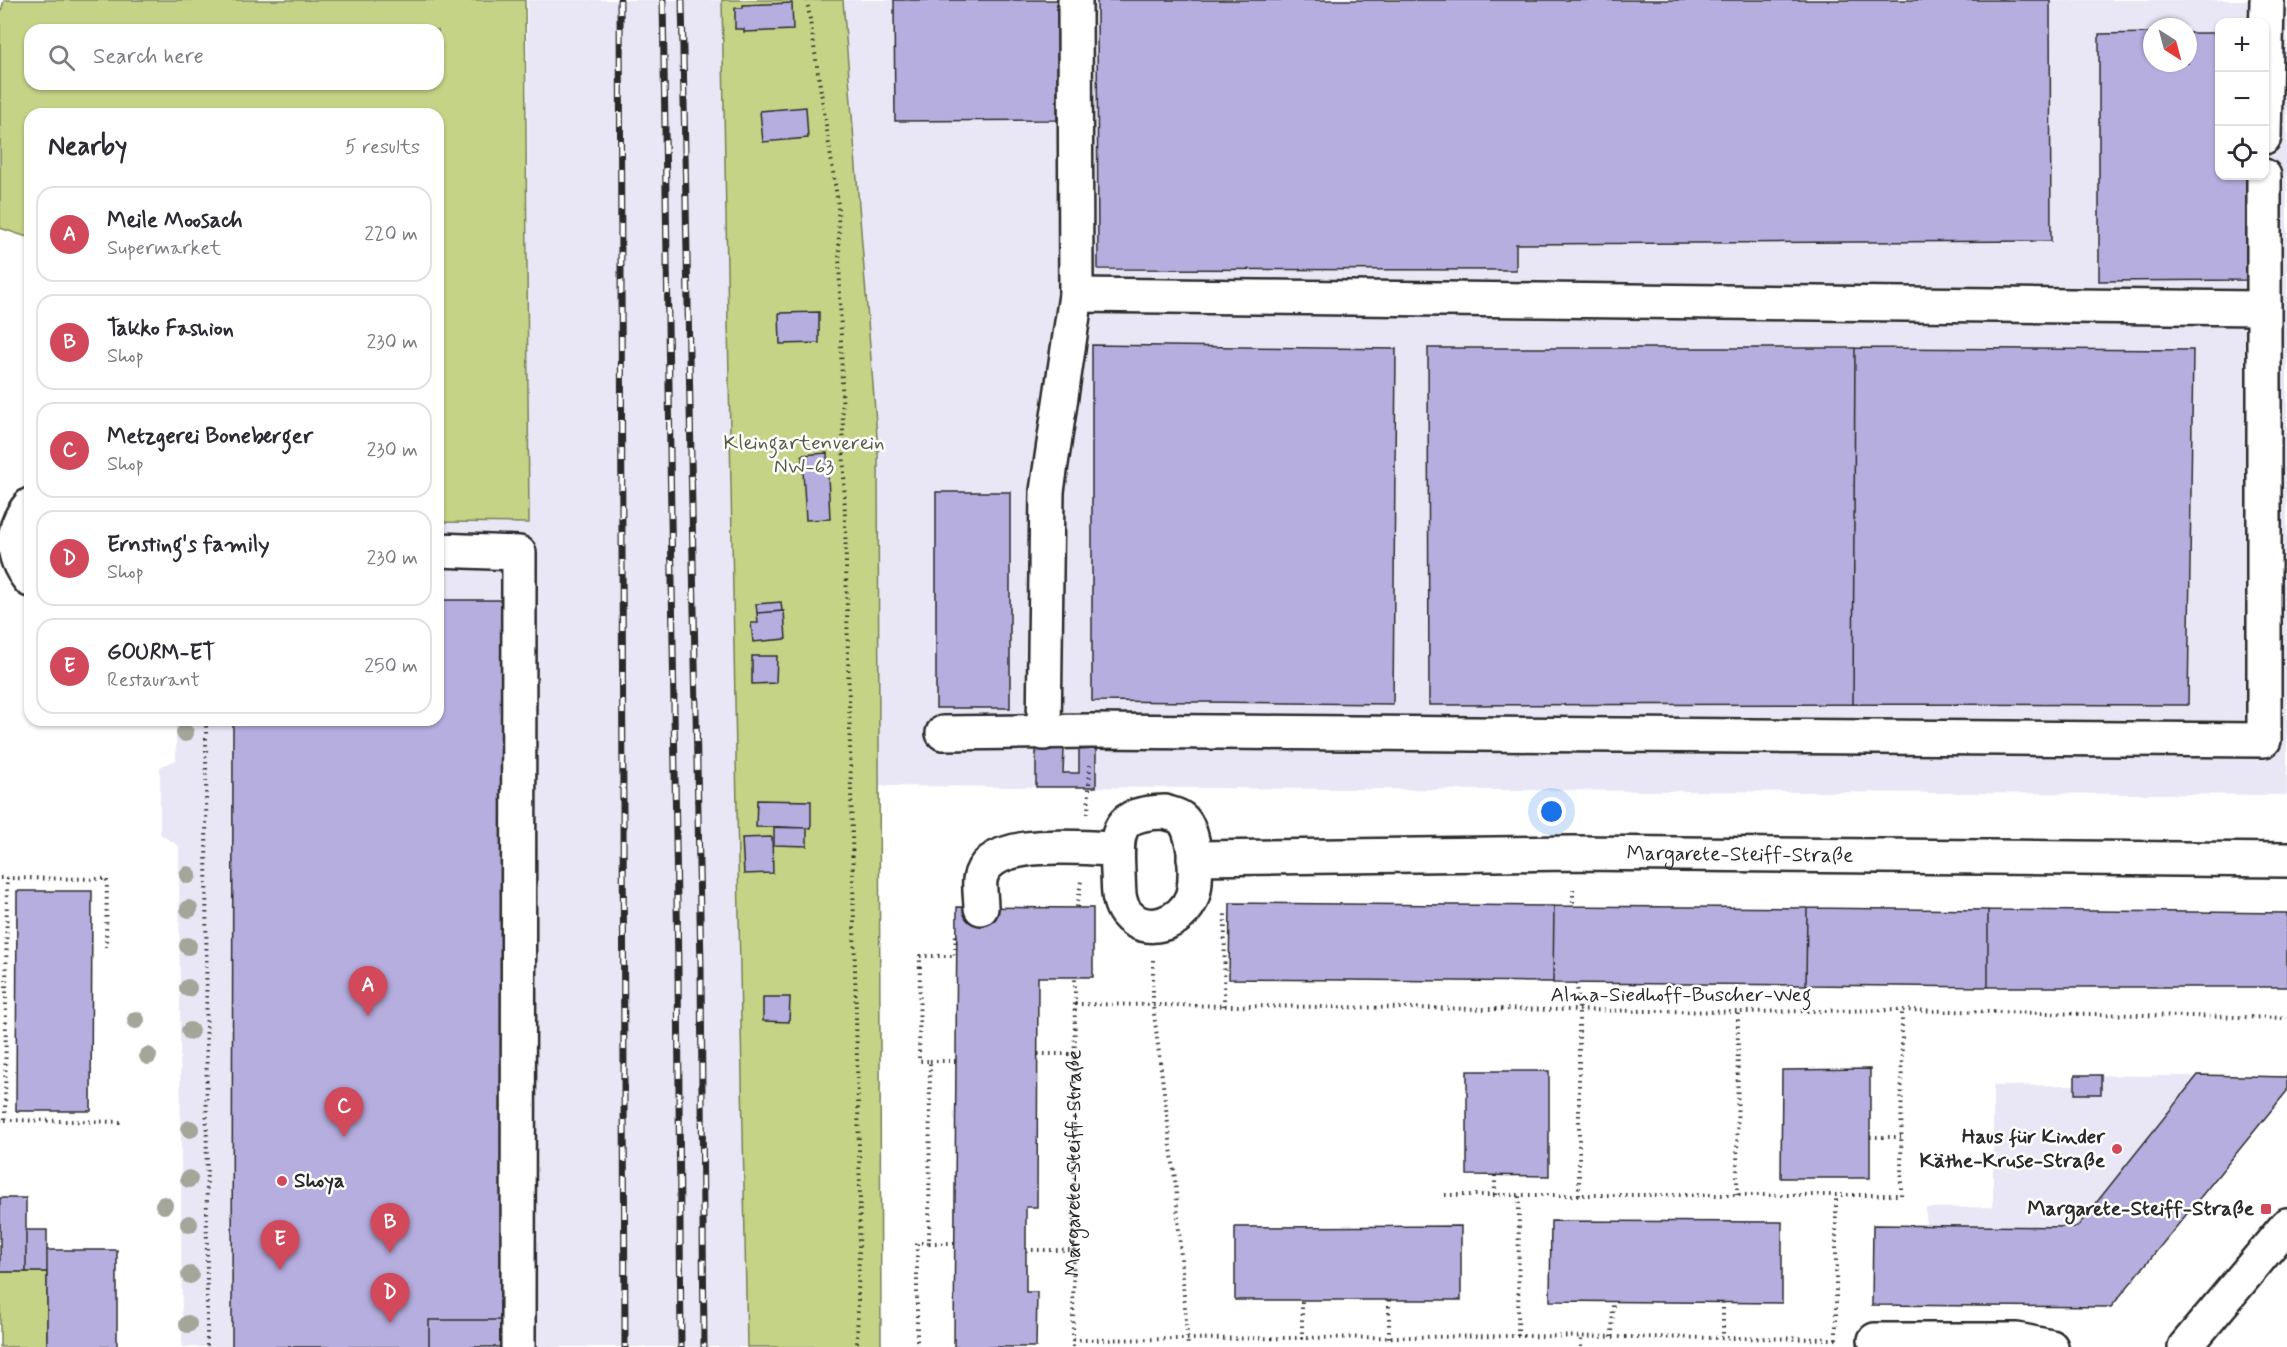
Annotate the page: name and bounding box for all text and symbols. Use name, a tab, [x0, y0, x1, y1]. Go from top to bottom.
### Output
north arrow	[2143, 18, 2197, 72]
map controls	[2215, 18, 2269, 180]
button: +	[2215, 18, 2269, 72]
search box	[24, 24, 444, 90]
icon: search	[45, 41, 78, 74]
text: Search here	[93, 43, 204, 71]
button: −	[2215, 72, 2269, 126]
button: locate	[2215, 126, 2269, 180]
text: Nearby	[48, 130, 127, 164]
text: 5 results	[345, 134, 420, 161]
text: Meile Moosach	[107, 207, 243, 235]
text: A	[63, 221, 76, 248]
text: 220 m	[364, 221, 418, 248]
text: Supermarket	[107, 235, 221, 262]
text: Takko Fashion	[107, 315, 234, 343]
text: B	[63, 329, 76, 356]
text: 230 m	[366, 329, 418, 356]
text: Shop	[107, 343, 144, 370]
text: Metzgerei Boneberger	[107, 423, 313, 451]
park label: Kleingartenverein NW-63	[723, 429, 885, 481]
text: C	[62, 437, 77, 464]
text: 230 m	[366, 437, 418, 464]
text: Shop	[107, 451, 144, 478]
text: Ernsting's family	[107, 531, 270, 559]
text: D	[63, 545, 76, 572]
text: 230 m	[366, 545, 418, 572]
text: Shop	[107, 559, 144, 586]
text: GOURM-ET	[107, 639, 215, 667]
text: E	[64, 653, 75, 680]
text: 250 m	[364, 653, 418, 680]
text: Restaurant	[107, 667, 200, 694]
your location	[1537, 797, 1566, 826]
street label: Margarete-Steiff-Straße	[1626, 840, 1854, 870]
pin: A	[348, 966, 388, 1016]
street label: Alma-Siedhoff-Buscher-Weg	[1550, 981, 1812, 1011]
street label: Margarete-Steiff-Straße	[1059, 1049, 1089, 1277]
pin: C	[324, 1088, 364, 1137]
place label: Haus für Kinder Käthe-Kruse-Straße	[1920, 1123, 2106, 1175]
marker: Haus für Kinder Käthe-Kruse-Straße	[2110, 1142, 2124, 1156]
place label: Shoya	[294, 1167, 345, 1195]
marker: Shoya	[275, 1174, 289, 1188]
place label: Margarete-Steiff-Straße	[2027, 1195, 2255, 1225]
marker: Margarete-Steiff-Straße	[2259, 1202, 2273, 1216]
pin: B	[370, 1204, 410, 1253]
pin: E	[260, 1220, 300, 1270]
pin: D	[370, 1274, 410, 1323]

